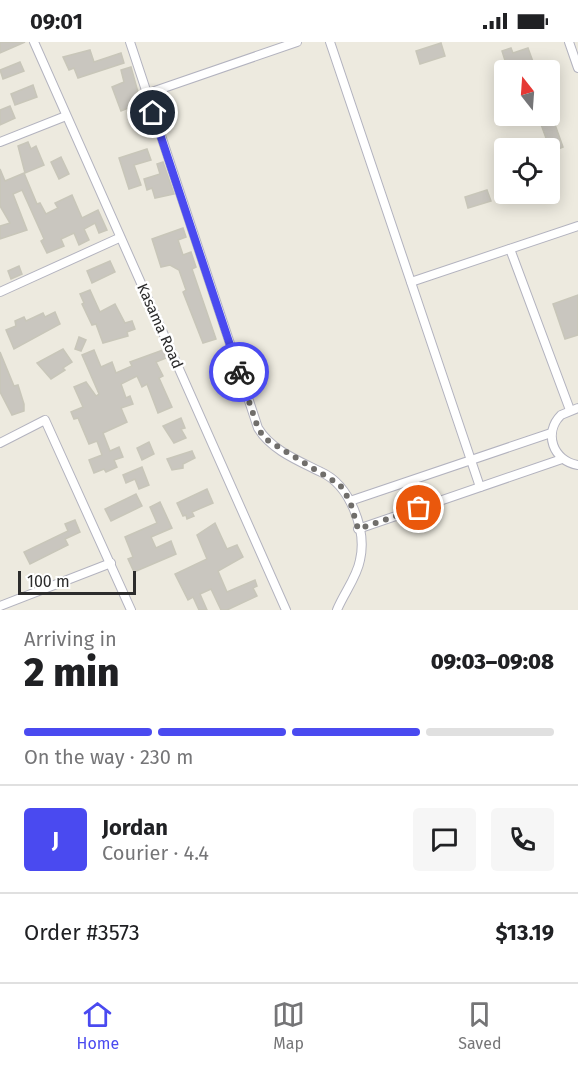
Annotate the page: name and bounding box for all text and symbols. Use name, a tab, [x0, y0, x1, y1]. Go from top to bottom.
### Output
text: 09:01	[30, 8, 83, 35]
north arrow	[494, 60, 560, 126]
map controls	[494, 60, 560, 204]
pin	[127, 87, 178, 138]
icon: home	[136, 96, 169, 129]
button: locate	[494, 138, 560, 204]
street label: Kasama Road	[133, 281, 187, 371]
courier	[209, 342, 269, 402]
icon: bike	[223, 356, 256, 389]
pin	[393, 482, 444, 533]
icon: bag	[402, 491, 435, 524]
scale bar	[18, 568, 136, 596]
text: 100 m	[27, 572, 70, 591]
text: Arriving in	[24, 627, 117, 651]
text: 09:03–09:08	[431, 648, 554, 675]
text: 2 min	[24, 650, 120, 696]
text: On the way · 230 m	[24, 745, 193, 769]
button: chat	[413, 808, 476, 871]
button: phone	[491, 808, 554, 871]
text: Jordan	[102, 814, 168, 841]
text: J	[52, 826, 59, 853]
text: Courier · 4.4	[102, 841, 209, 865]
text: Order #3573	[24, 919, 140, 946]
text: $13.19	[495, 919, 554, 946]
tab: Home	[77, 998, 119, 1053]
tab: Map	[272, 998, 305, 1053]
tab: Saved	[458, 998, 501, 1053]

